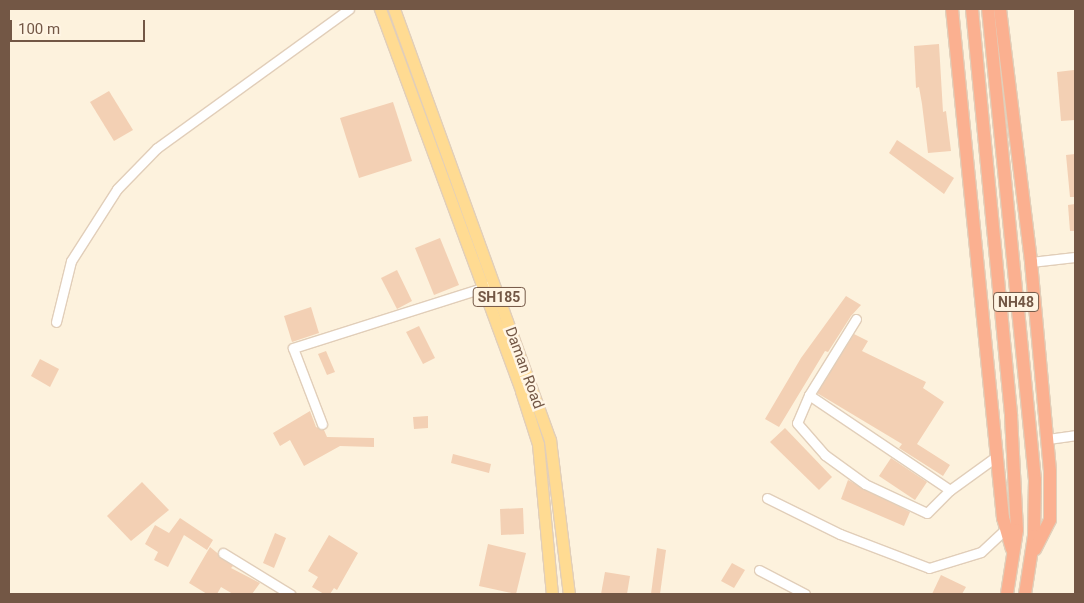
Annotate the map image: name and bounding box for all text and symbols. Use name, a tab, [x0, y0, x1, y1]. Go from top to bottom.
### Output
scale bar	[12, 10, 148, 42]
text: 100 m	[18, 20, 60, 38]
road number: SH185	[472, 286, 526, 308]
road number: NH48	[992, 290, 1040, 314]
street label: Daman Road	[501, 325, 547, 411]

